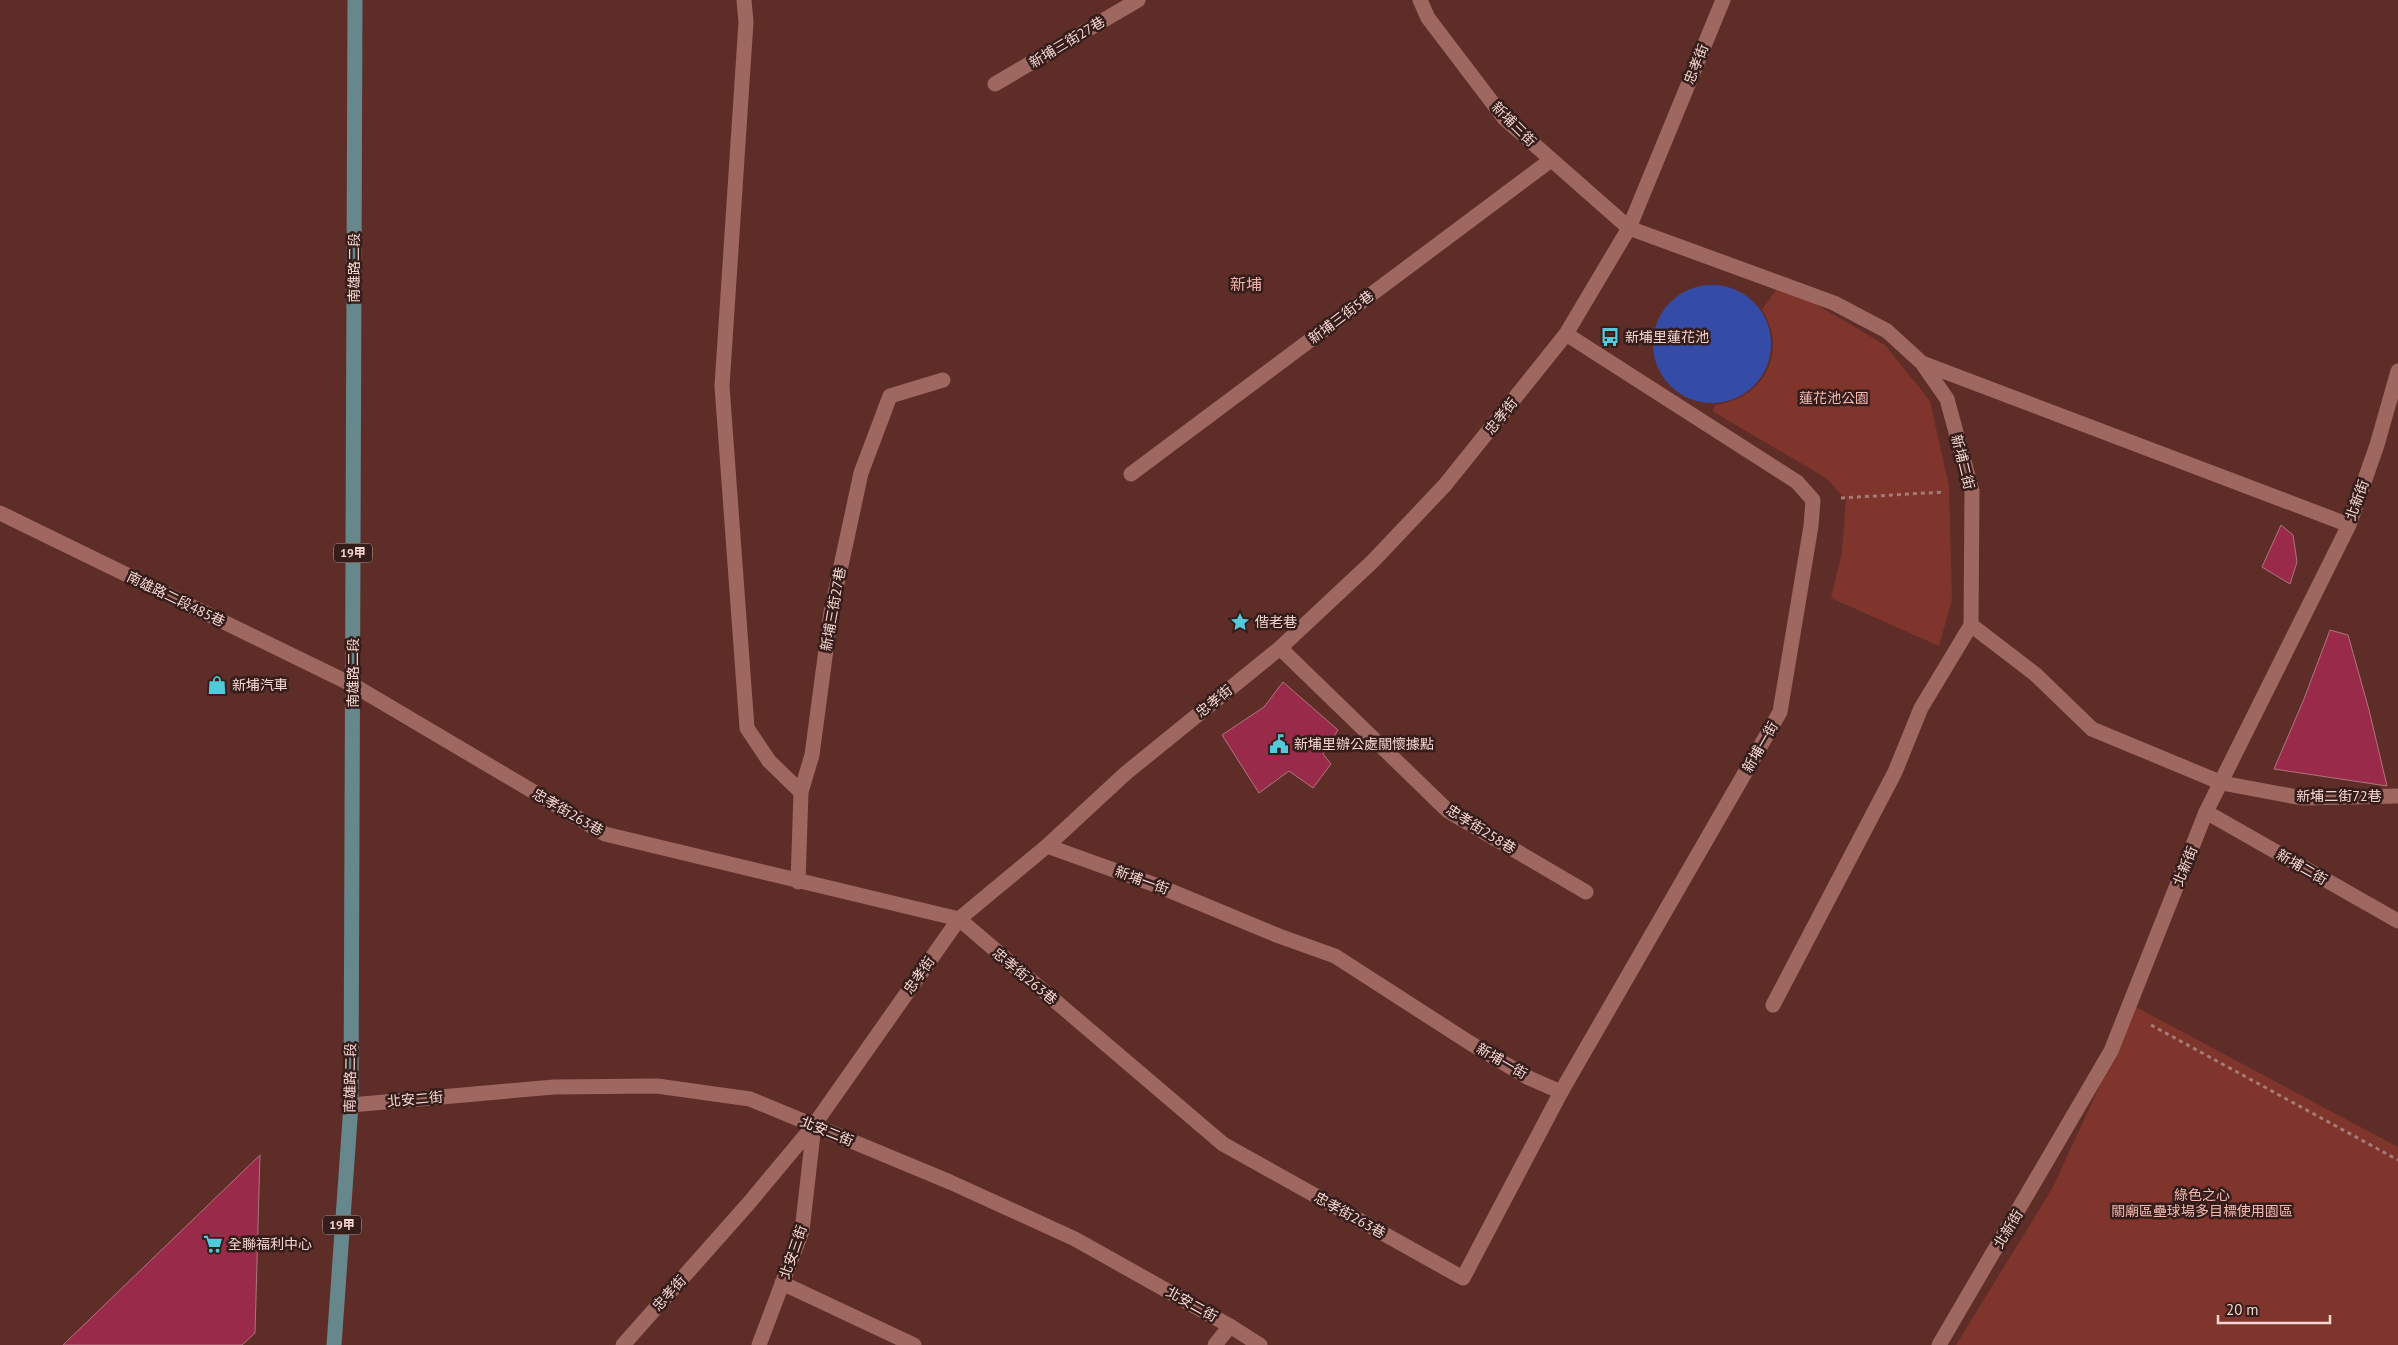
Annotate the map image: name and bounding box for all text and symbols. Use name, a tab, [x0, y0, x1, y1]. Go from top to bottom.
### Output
street label: 新埔三街27巷	[1026, 12, 1108, 72]
street label: 忠孝街	[1680, 41, 1712, 87]
street label: 新埔三街	[1488, 98, 1540, 150]
street label: 南雄路二段	[345, 233, 363, 303]
district label: 新埔	[1230, 274, 1262, 294]
street label: 新埔三街5巷	[1305, 286, 1377, 348]
bus stop icon: 新埔里蓮花池	[1599, 326, 1621, 348]
place label: 新埔里蓮花池	[1625, 328, 1709, 346]
park label: 蓮花池公園	[1799, 389, 1869, 407]
street label: 忠孝街	[1481, 394, 1521, 438]
street label: 新埔二街	[1947, 433, 1979, 491]
street label: 北新街	[2341, 477, 2373, 523]
road number: 19甲	[334, 544, 372, 562]
street label: 新埔三街27巷	[817, 565, 849, 653]
street label: 南雄路二段485巷	[124, 567, 228, 631]
place icon: 偕老巷	[1229, 611, 1251, 633]
place label: 偕老巷	[1255, 613, 1297, 631]
street label: 南雄路二段	[344, 638, 362, 708]
shop icon: 新埔汽車	[206, 674, 228, 696]
place label: 新埔汽車	[232, 676, 288, 694]
street label: 忠孝街	[1192, 681, 1236, 721]
street label: 新埔一街	[1738, 718, 1782, 776]
public building icon: 新埔里辦公處關懷據點	[1268, 733, 1290, 755]
place label: 新埔里辦公處關懷據點	[1294, 735, 1434, 753]
street label: 忠孝街263巷	[529, 784, 607, 840]
street label: 新埔二街72巷	[2296, 787, 2382, 805]
street label: 忠孝街258巷	[1443, 800, 1519, 858]
street label: 北新街	[2169, 843, 2201, 889]
street label: 新埔二街	[2273, 845, 2331, 889]
street label: 新埔一街	[1113, 862, 1171, 898]
street label: 忠孝街263巷	[989, 944, 1061, 1008]
street label: 忠孝街	[900, 953, 938, 997]
street label: 新埔一街	[1473, 1039, 1531, 1083]
street label: 南雄路二段	[340, 1043, 360, 1113]
street label: 北安二街	[386, 1088, 444, 1110]
street label: 北安二街	[798, 1112, 856, 1150]
park label: 綠色之心 關廟區壘球場多目標使用園區	[2111, 1186, 2293, 1220]
street label: 忠孝街263巷	[1311, 1188, 1389, 1242]
street label: 北新街	[1989, 1206, 2027, 1252]
road number: 19甲	[323, 1216, 361, 1234]
street label: 北安三街	[775, 1223, 811, 1281]
supermarket icon: 全聯福利中心	[202, 1233, 224, 1255]
place label: 全聯福利中心	[228, 1235, 312, 1253]
street label: 忠孝街	[648, 1271, 690, 1315]
street label: 北安二街	[1163, 1283, 1221, 1325]
scale bar	[2218, 1292, 2330, 1324]
text: 20 m	[2226, 1300, 2259, 1319]

